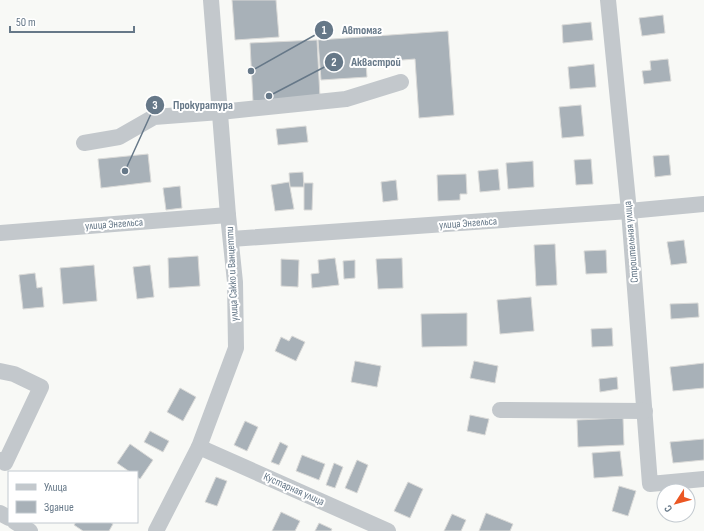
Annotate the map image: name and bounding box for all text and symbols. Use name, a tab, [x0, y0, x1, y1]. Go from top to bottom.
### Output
scale bar	[10, 8, 134, 34]
text: 50 m	[16, 15, 36, 30]
callout: Автомаг	[314, 18, 390, 42]
text: 1	[322, 23, 327, 38]
text: Автомаг	[341, 23, 382, 38]
callout: Аквастрой	[324, 50, 409, 74]
text: 2	[331, 55, 337, 70]
text: Аквастрой	[350, 55, 401, 70]
callout: Прокуратура	[145, 93, 241, 117]
text: 3	[152, 98, 158, 113]
text: Прокуратура	[173, 98, 233, 113]
street label: Строительная улица	[621, 201, 641, 283]
street label: улица Энгельса	[439, 214, 497, 232]
street label: улица Энгельса	[85, 215, 143, 233]
street label: улица Сакко и Ванцетти	[223, 226, 241, 322]
street label: Кустарная улица	[261, 470, 327, 508]
legend	[8, 471, 138, 523]
text: Улица	[44, 480, 68, 495]
north arrow	[656, 483, 696, 523]
text: Здание	[44, 500, 74, 515]
text: С	[661, 502, 675, 515]

